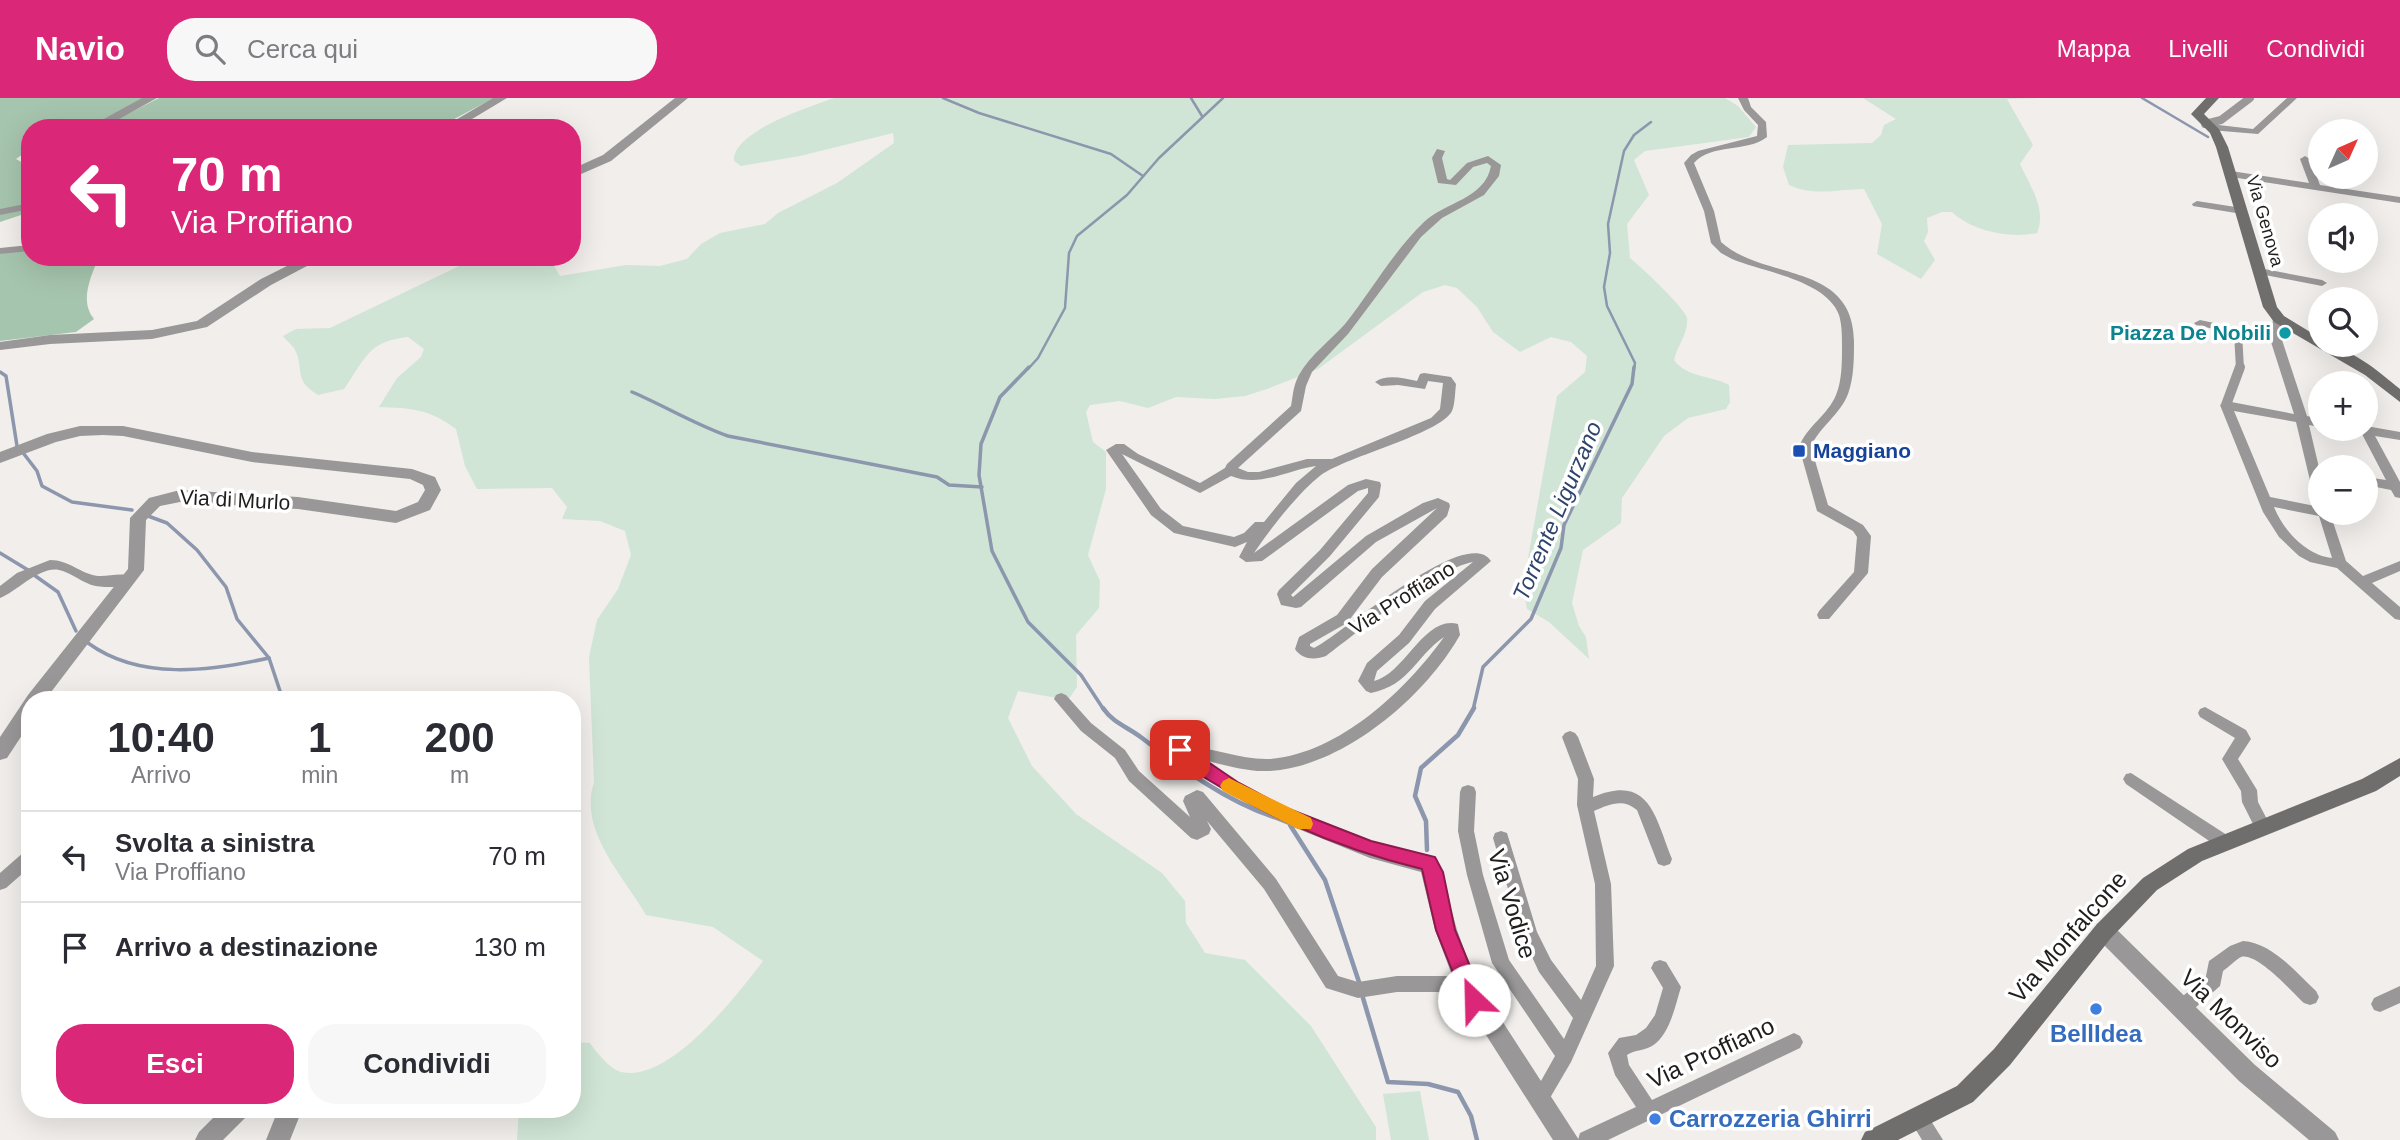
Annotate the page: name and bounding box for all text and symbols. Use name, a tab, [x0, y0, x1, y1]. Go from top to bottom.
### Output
search box	[167, 18, 657, 81]
text: Navio	[35, 30, 125, 67]
icon: search	[191, 30, 229, 68]
text: Cerca qui	[247, 34, 358, 64]
text: Mappa	[2057, 35, 2130, 62]
text: Livelli	[2168, 35, 2228, 62]
text: Condividi	[2266, 35, 2365, 62]
north arrow	[2308, 119, 2378, 189]
map controls	[2308, 119, 2378, 525]
icon: left	[56, 147, 147, 238]
text: 70 m	[171, 147, 283, 201]
street label: Via Genova	[2242, 173, 2288, 270]
button: sound	[2308, 203, 2378, 273]
text: Via Proffiano	[171, 204, 353, 240]
button: search	[2308, 287, 2378, 357]
place label: Piazza De Nobili	[2110, 321, 2271, 344]
marker: Piazza De Nobili	[2277, 325, 2293, 341]
button: +	[2308, 371, 2378, 441]
water label: Torrente Ligurzano	[1507, 417, 1607, 605]
place label: Maggiano	[1813, 439, 1911, 462]
marker: Maggiano	[1791, 443, 1807, 459]
button: −	[2308, 455, 2378, 525]
street label: Via di Murlo	[179, 485, 291, 514]
street label: Via Proffiano	[1345, 556, 1458, 639]
text: 10:40	[107, 714, 215, 761]
text: 1	[308, 714, 331, 761]
text: 200	[425, 714, 495, 761]
pin	[1150, 720, 1210, 780]
icon: arrive	[1161, 731, 1199, 769]
text: Arrivo	[131, 762, 191, 788]
text: min	[301, 762, 338, 788]
text: m	[450, 762, 469, 788]
text: Svolta a sinistra	[115, 828, 314, 858]
icon: left	[56, 838, 94, 876]
text: 70 m	[488, 841, 546, 871]
street label: Via Vodice	[1483, 846, 1542, 962]
text: Via Proffiano	[115, 859, 246, 885]
street label: Via Monfalcone	[2003, 866, 2132, 1008]
icon: arrive	[56, 929, 94, 967]
text: Arrivo a destinazione	[115, 932, 378, 962]
text: 130 m	[474, 932, 546, 962]
position arrow	[1437, 963, 1511, 1037]
street label: Via Monviso	[2175, 964, 2288, 1074]
marker: BellIdea	[2088, 1001, 2104, 1017]
street label: Via Proffiano	[1643, 1011, 1778, 1094]
place label: BellIdea	[2050, 1020, 2143, 1047]
button: Esci	[56, 1024, 294, 1104]
button: Condividi	[308, 1024, 546, 1104]
place label: Carrozzeria Ghirri	[1669, 1105, 1872, 1132]
marker: Carrozzeria Ghirri	[1647, 1111, 1663, 1127]

